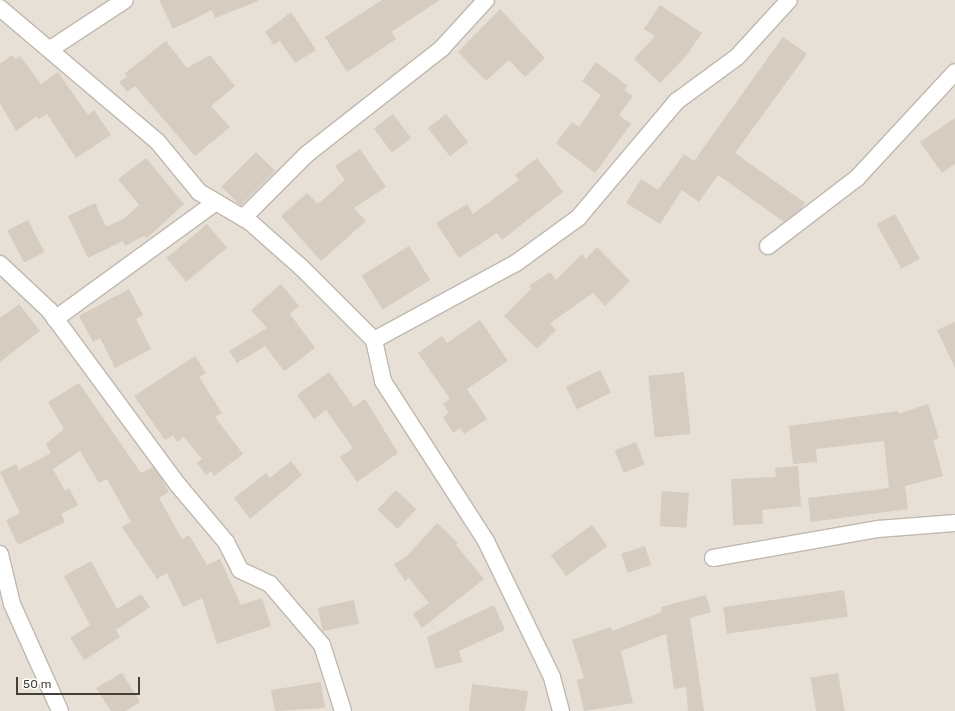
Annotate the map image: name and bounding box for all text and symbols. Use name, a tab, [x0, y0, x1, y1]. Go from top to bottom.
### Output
scale bar	[18, 669, 142, 695]
text: 50 m	[23, 677, 51, 691]

